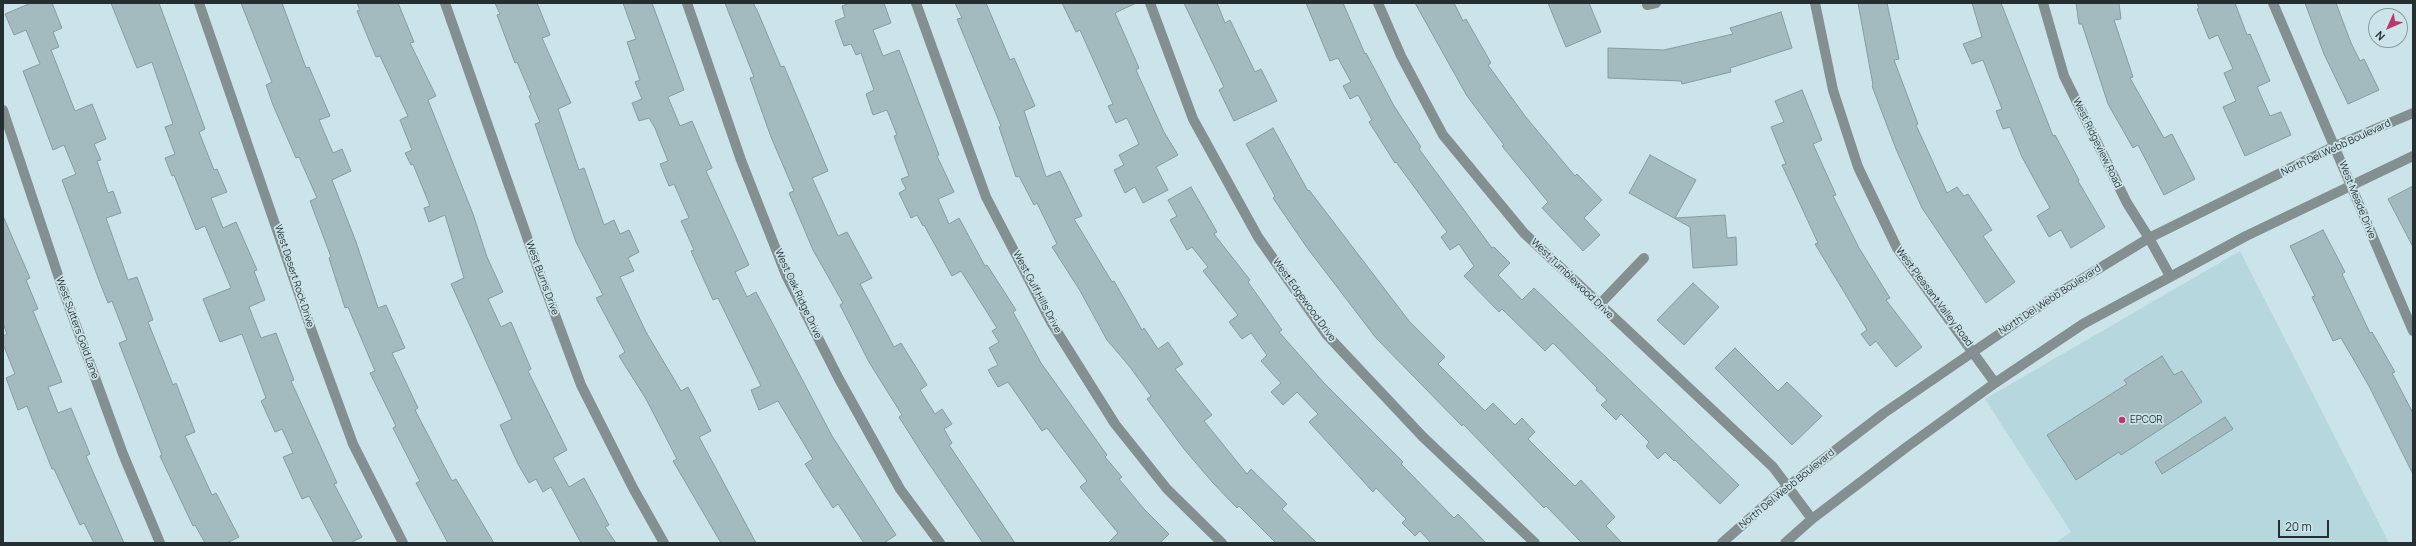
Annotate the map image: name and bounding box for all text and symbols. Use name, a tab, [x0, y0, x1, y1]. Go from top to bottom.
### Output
north arrow	[2368, 8, 2408, 48]
text: N	[2372, 28, 2388, 44]
street label: West Ridgeview Road	[2070, 96, 2124, 190]
street label: North Del Webb Boulevard	[2279, 117, 2393, 179]
street label: West Meade Drive	[2336, 159, 2378, 241]
street label: West Desert Rock Drive	[272, 223, 316, 329]
street label: West Tumblewood Drive	[1528, 236, 1616, 322]
street label: West Burns Drive	[523, 239, 561, 317]
street label: West Pleasant Valley Road	[1893, 245, 1975, 349]
street label: West Oak Ridge Drive	[772, 247, 824, 341]
street label: West Gulf Hills Drive	[1010, 249, 1064, 335]
street label: West Edgewood Drive	[1270, 256, 1338, 344]
street label: North Del Webb Boulevard	[1997, 262, 2103, 338]
street label: West Sutters Gold Lane	[53, 275, 101, 381]
place label: EPCOR	[2130, 414, 2162, 426]
marker: EPCOR	[2117, 415, 2127, 425]
street label: North Del Webb Boulevard	[1737, 447, 1837, 531]
scale bar	[2280, 512, 2331, 538]
text: 20 m	[2285, 518, 2312, 535]

